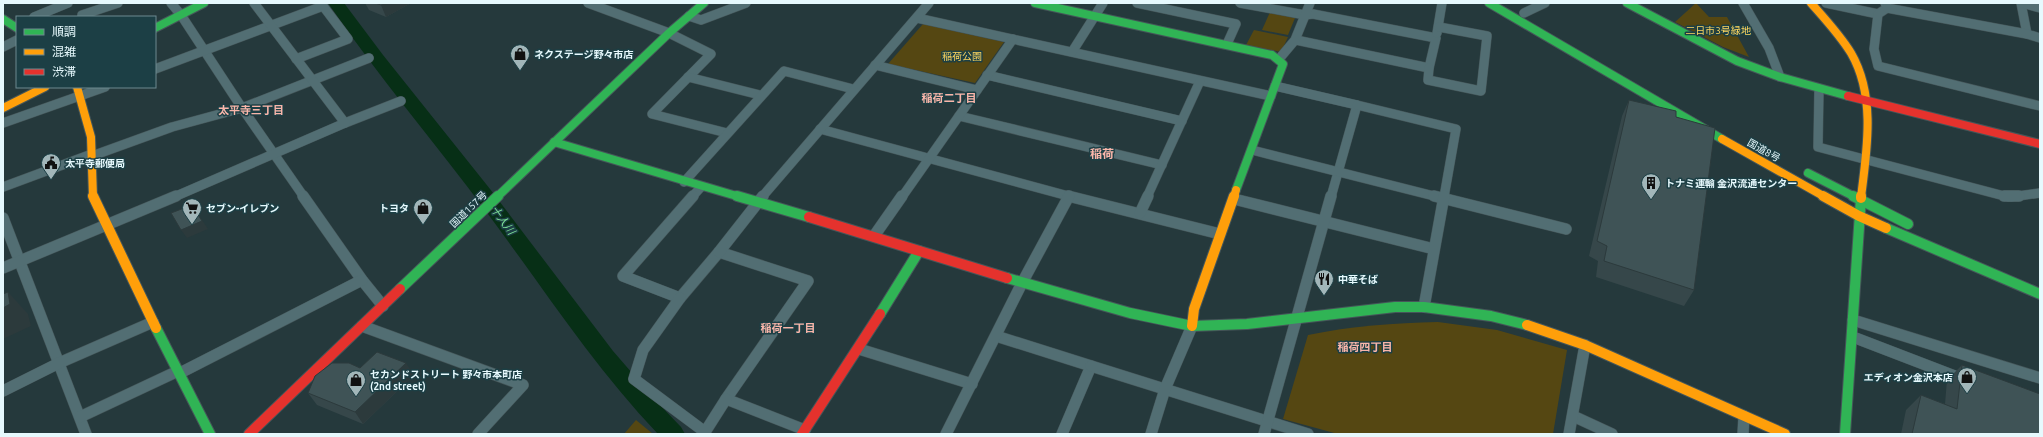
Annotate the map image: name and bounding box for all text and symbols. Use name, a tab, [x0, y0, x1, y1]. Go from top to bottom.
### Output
legend	[16, 16, 156, 88]
text: 順調	[52, 25, 76, 38]
park label: 二日市3号緑地	[1685, 25, 1752, 36]
shop icon: ネクステージ野々市店	[509, 43, 531, 71]
text: 混雑	[52, 45, 76, 58]
place label: ネクステージ野々市店	[534, 49, 634, 60]
park label: 稲荷公園	[942, 51, 982, 62]
text: 渋滞	[52, 65, 76, 78]
district label: 稲荷二丁目	[922, 92, 977, 104]
district label: 太平寺三丁目	[218, 104, 284, 116]
street label: 国道8号	[1746, 137, 1782, 164]
district label: 稲荷	[1090, 147, 1114, 160]
public building icon: 太平寺郵便局	[40, 152, 62, 180]
place label: 太平寺郵便局	[65, 158, 125, 169]
building icon: トナミ運輸 金沢流通センター	[1640, 172, 1662, 200]
place label: トナミ運輸 金沢流通センター	[1665, 178, 1797, 189]
street label: 国道157号	[448, 189, 489, 230]
supermarket icon: セブン-イレブン	[181, 197, 203, 225]
shop icon: トヨタ	[412, 197, 434, 225]
place label: セブン-イレブン	[206, 203, 279, 214]
place label: トヨタ	[379, 203, 409, 214]
water label: 十人川	[488, 203, 518, 238]
restaurant icon: 中華そば	[1313, 268, 1335, 296]
place label: 中華そば	[1338, 274, 1378, 285]
district label: 稲荷一丁目	[761, 322, 816, 334]
district label: 稲荷四丁目	[1338, 341, 1393, 353]
shop icon: エディオン金沢本店	[1956, 366, 1978, 394]
shop icon: セカンドストリート 野々市本町店 (2nd street)	[345, 369, 367, 397]
place label: セカンドストリート 野々市本町店 (2nd street)	[370, 369, 522, 393]
place label: エディオン金沢本店	[1864, 372, 1953, 383]

